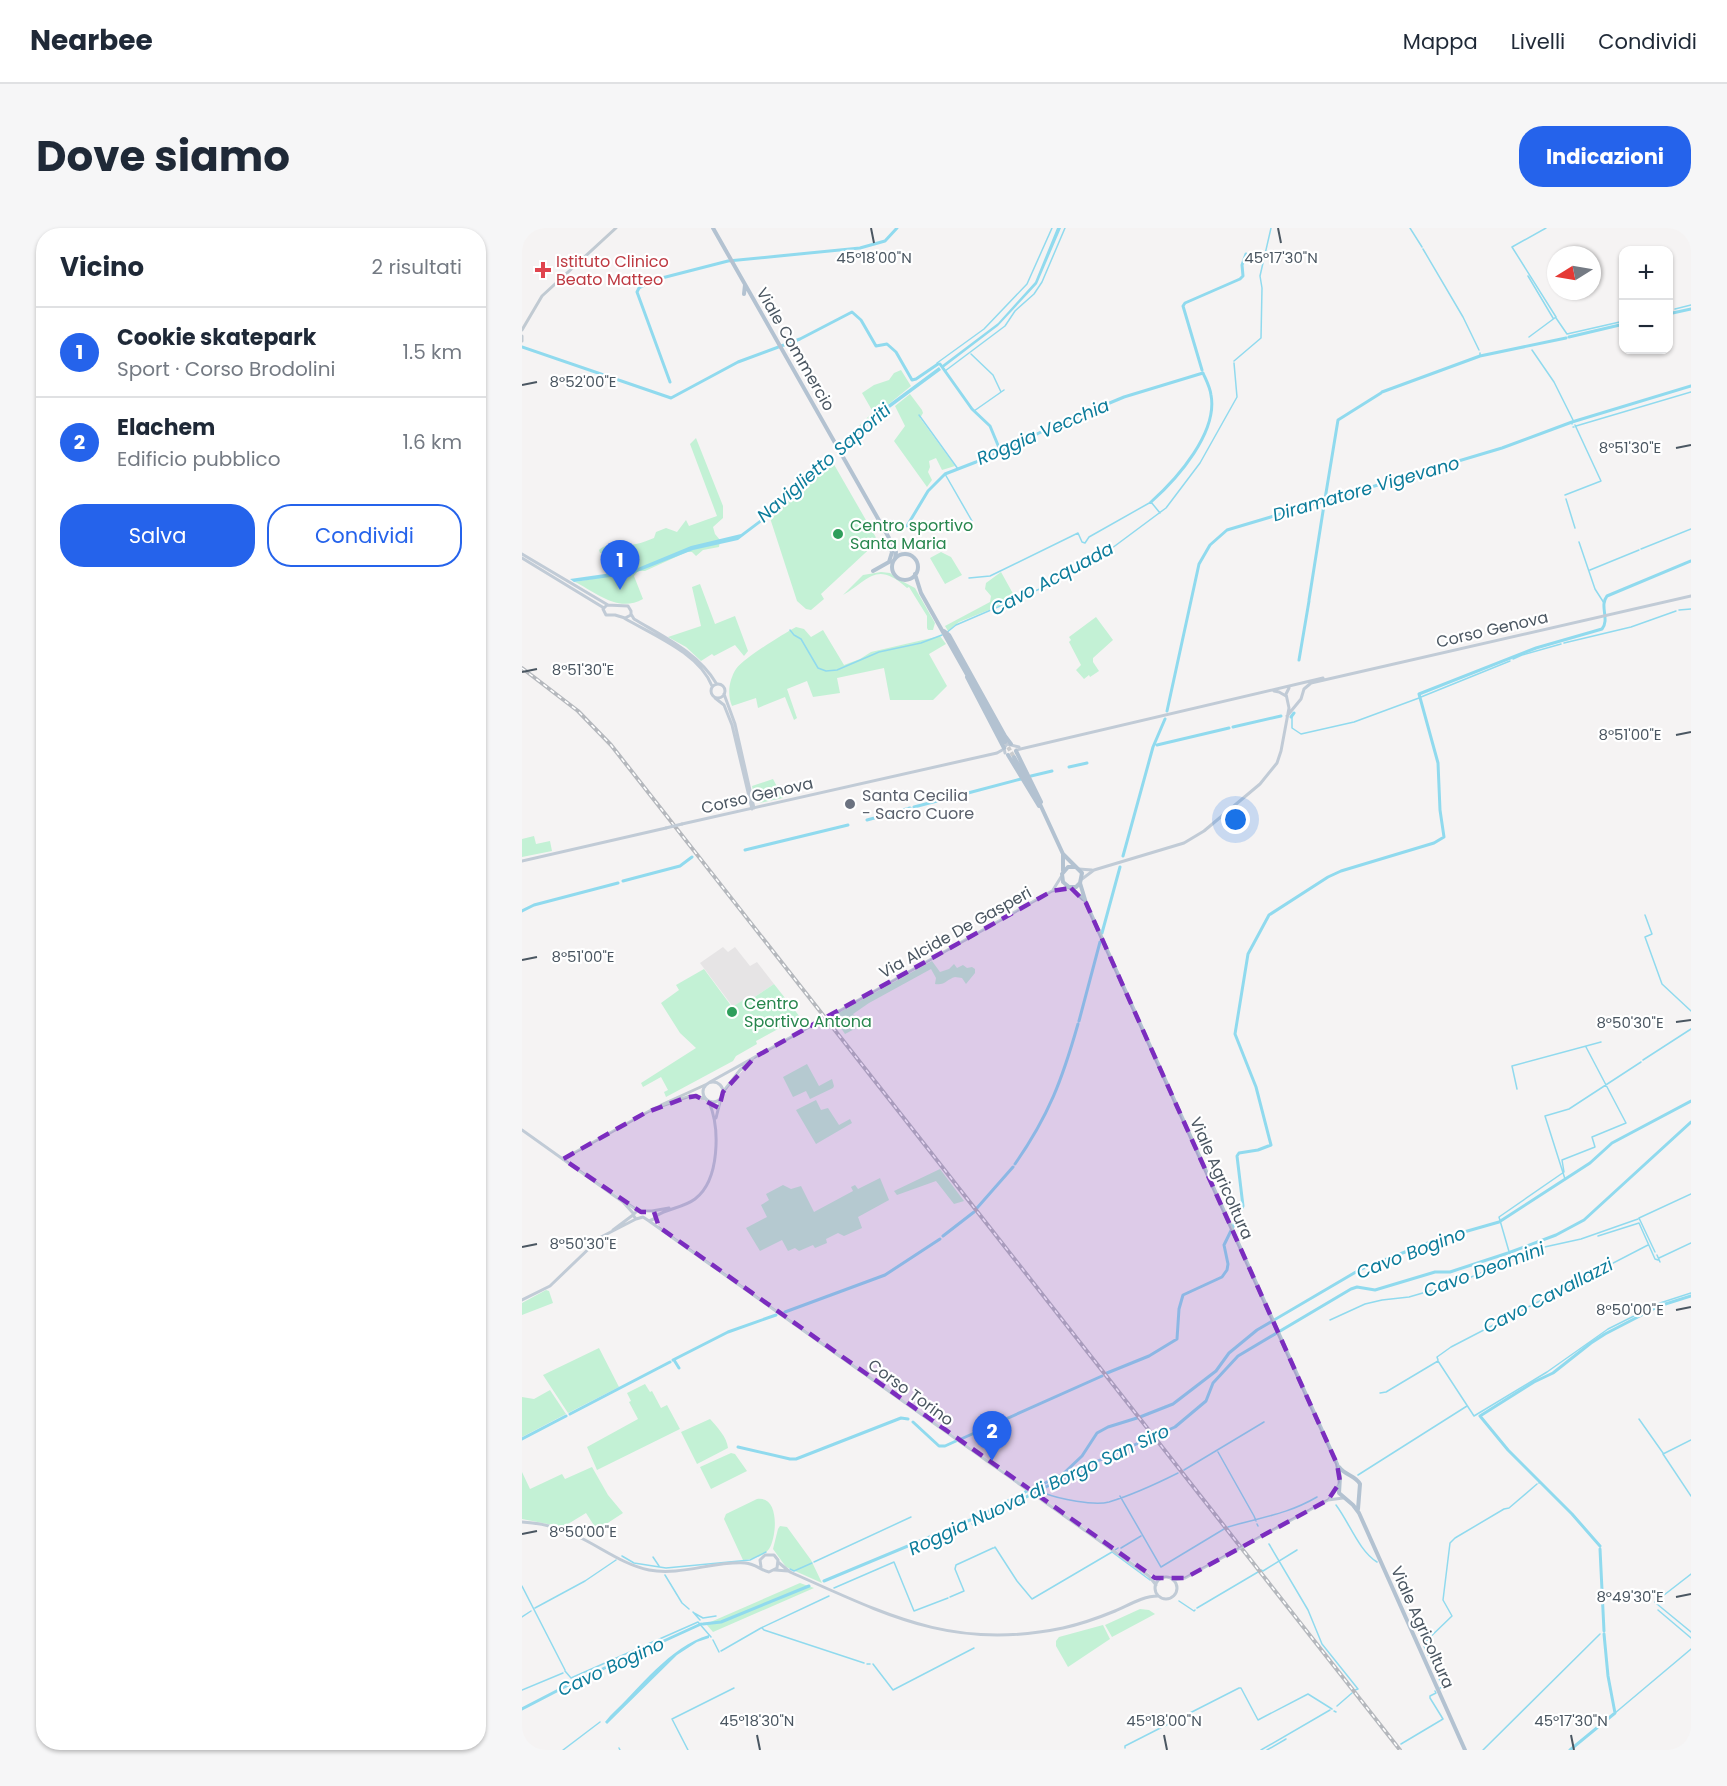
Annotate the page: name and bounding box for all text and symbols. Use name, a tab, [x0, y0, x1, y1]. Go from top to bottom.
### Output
text: Nearbee	[30, 21, 153, 60]
text: Mappa	[1403, 27, 1478, 56]
text: Livelli	[1511, 27, 1565, 56]
text: Condividi	[1598, 27, 1697, 56]
button: Indicazioni	[1519, 126, 1691, 187]
text: Dove siamo	[36, 127, 290, 186]
north arrow	[1547, 246, 1601, 300]
map controls	[1619, 246, 1673, 354]
button: +	[1619, 246, 1673, 300]
text: 45°18'00"N	[836, 247, 912, 268]
text: 45°17'30"N	[1244, 247, 1318, 268]
text: Vicino	[60, 249, 144, 285]
place label: Istituto Clinico Beato Matteo	[556, 250, 669, 291]
text: 2 risultati	[372, 253, 462, 281]
marker: Istituto Clinico Beato Matteo	[534, 261, 552, 279]
street label: Viale Commercio	[751, 283, 840, 415]
button: −	[1619, 300, 1673, 354]
text: Cookie skatepark	[117, 322, 316, 353]
text: 1	[76, 338, 83, 366]
text: 1.5 km	[403, 338, 462, 366]
text: Sport · Corso Brodolini	[117, 355, 335, 383]
text: 8°52'00"E	[550, 371, 616, 392]
water label: Roggia Vecchia	[973, 392, 1113, 471]
water label: Naviglietto Saporiti	[751, 397, 896, 528]
text: Elachem	[117, 412, 215, 443]
text: 2	[74, 428, 85, 456]
text: 1.6 km	[402, 428, 462, 456]
text: 8°51'30"E	[1599, 437, 1661, 458]
text: Edificio pubblico	[117, 445, 281, 473]
water label: Diramatore Vigevano	[1270, 450, 1462, 527]
button: Salva	[60, 504, 255, 567]
button: Condividi	[267, 504, 462, 567]
place label: Centro sportivo Santa Maria	[850, 514, 973, 555]
marker: Centro sportivo Santa Maria	[831, 527, 845, 541]
water label: Cavo Acquada	[986, 536, 1118, 622]
pin: 1	[600, 540, 640, 590]
street label: Corso Genova	[1434, 605, 1550, 654]
text: 8°51'30"E	[552, 659, 614, 680]
text: 8°51'00"E	[1598, 724, 1662, 745]
street label: Corso Genova	[699, 771, 815, 820]
place label: Santa Cecilia - Sacro Cuore	[862, 784, 974, 825]
marker: Santa Cecilia - Sacro Cuore	[843, 797, 857, 811]
your location	[1221, 805, 1250, 834]
street label: Via Alcide De Gasperi	[875, 881, 1036, 984]
text: 8°51'00"E	[551, 946, 615, 967]
place label: Centro Sportivo Antona	[744, 992, 872, 1033]
marker: Centro Sportivo Antona	[725, 1005, 739, 1019]
text: 8°50'30"E	[1596, 1012, 1664, 1033]
street label: Viale Agricoltura	[1184, 1113, 1259, 1243]
water label: Cavo Bogino	[1353, 1220, 1469, 1285]
text: 8°50'30"E	[549, 1233, 617, 1254]
water label: Cavo Deomini	[1420, 1236, 1548, 1303]
water label: Cavo Cavallazzi	[1478, 1252, 1618, 1339]
text: 8°50'00"E	[1596, 1299, 1664, 1320]
street label: Corso Torino	[863, 1354, 958, 1431]
pin: 2	[972, 1412, 1012, 1461]
water label: Roggia Nuova di Borgo San Siro	[904, 1418, 1173, 1561]
text: 8°50'00"E	[549, 1521, 617, 1542]
street label: Viale Agricoltura	[1385, 1562, 1460, 1692]
text: 8°49'30"E	[1596, 1586, 1664, 1607]
water label: Cavo Bogino	[553, 1631, 668, 1702]
text: 45°18'30"N	[720, 1710, 794, 1731]
text: 45°18'00"N	[1126, 1710, 1202, 1731]
text: 45°17'30"N	[1534, 1710, 1608, 1731]

